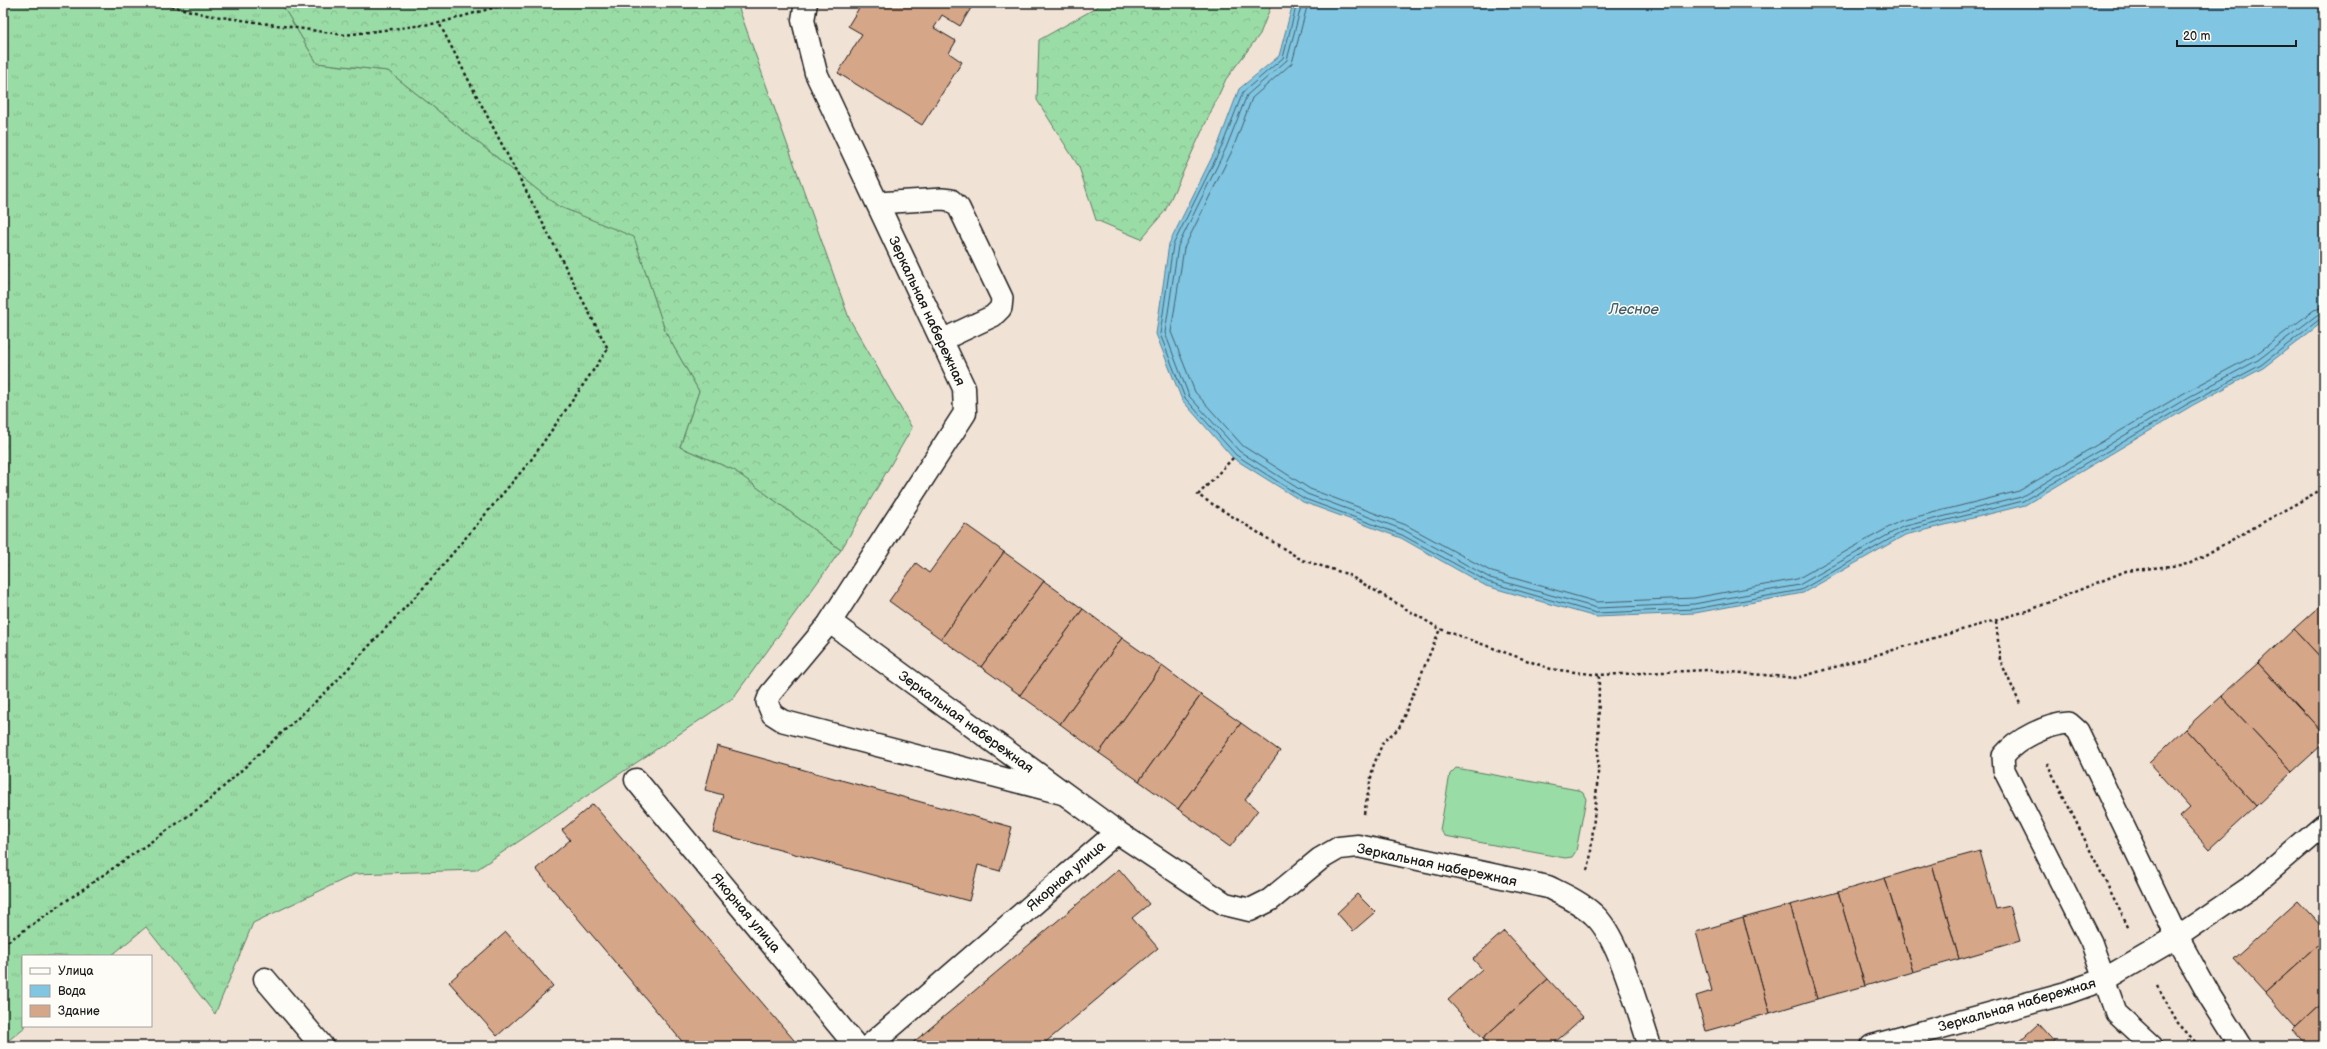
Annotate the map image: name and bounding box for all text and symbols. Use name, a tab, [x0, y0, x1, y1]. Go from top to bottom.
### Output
scale bar	[2177, 22, 2296, 48]
text: 20 m	[2183, 29, 2210, 44]
street label: Зеркальная набережная	[885, 234, 969, 389]
water label: Лесное	[1608, 300, 1660, 319]
street label: Зеркальная набережная	[895, 667, 1037, 777]
street label: Якорная улица	[1023, 837, 1109, 915]
street label: Зеркальная набережная	[1355, 840, 1519, 890]
street label: Якорная улица	[708, 870, 785, 957]
legend	[22, 955, 152, 1027]
text: Улица	[58, 964, 94, 979]
street label: Зеркальная набережная	[1936, 974, 2098, 1036]
text: Вода	[58, 984, 86, 999]
text: Здание	[58, 1004, 100, 1019]

